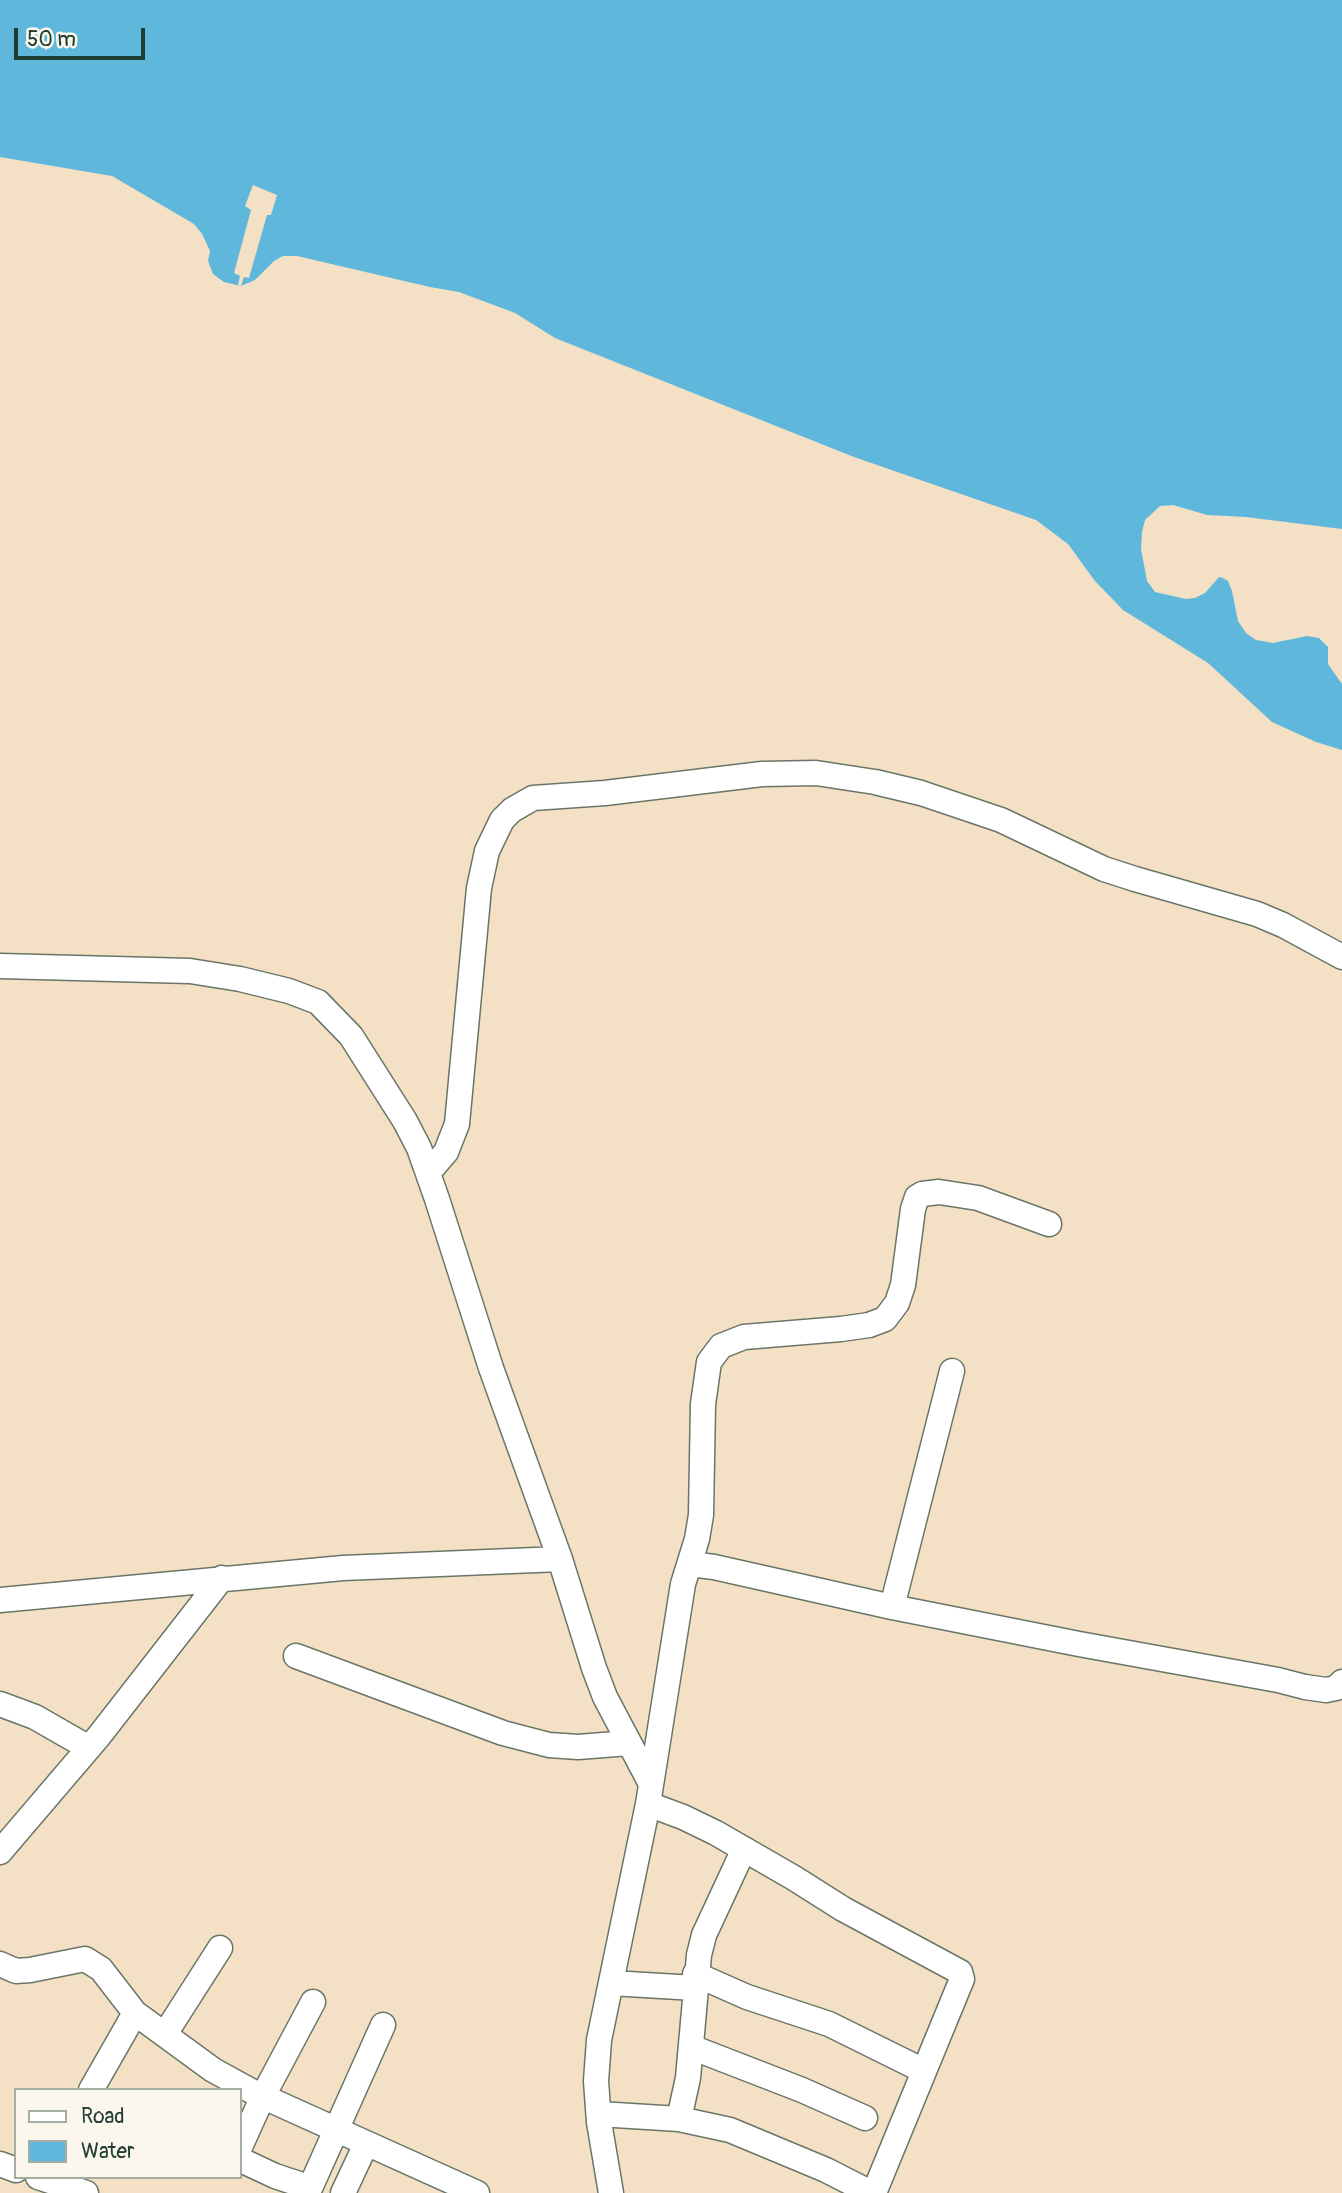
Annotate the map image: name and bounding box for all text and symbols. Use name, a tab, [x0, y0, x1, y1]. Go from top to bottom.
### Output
scale bar	[18, 14, 149, 58]
text: 50 m	[27, 26, 76, 53]
legend	[14, 2088, 242, 2179]
text: Road	[81, 2103, 125, 2130]
text: Water	[81, 2138, 134, 2165]

